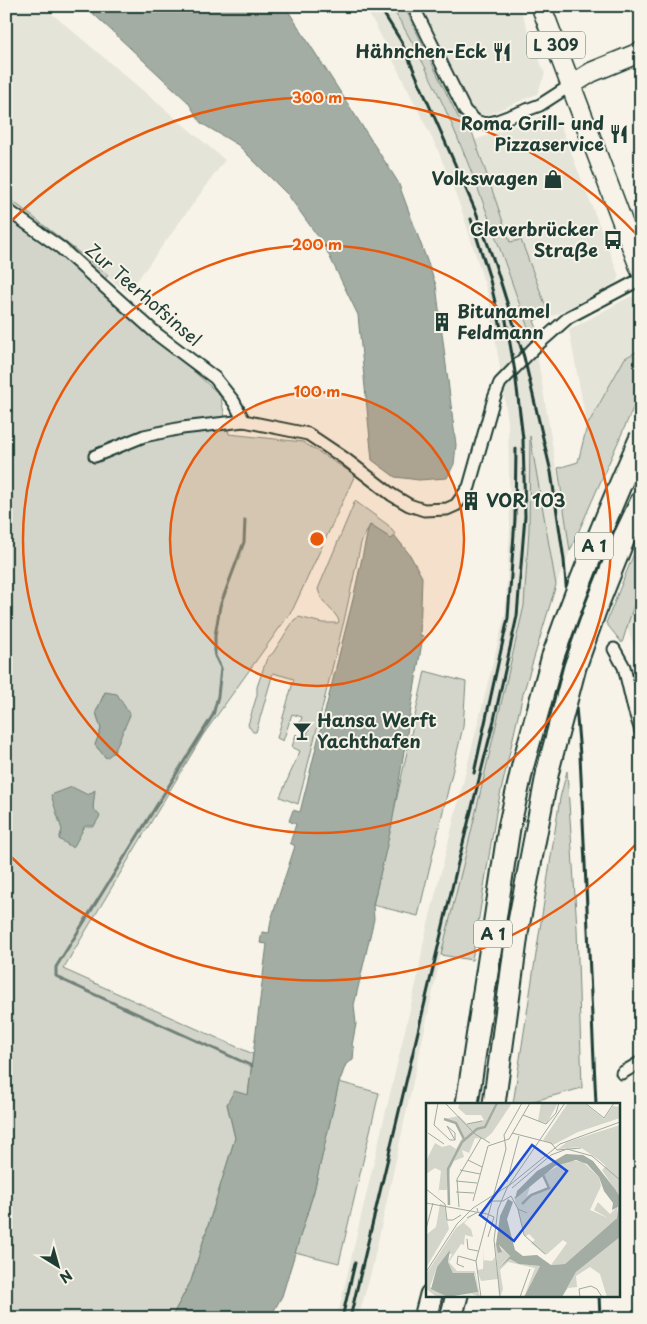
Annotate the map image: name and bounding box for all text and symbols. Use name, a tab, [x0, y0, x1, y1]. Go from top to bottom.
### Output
road number: L 309	[527, 32, 585, 58]
place label: Hähnchen-Eck	[355, 37, 487, 64]
restaurant icon: Hähnchen-Eck	[491, 41, 513, 63]
text: 300 m	[292, 85, 342, 108]
place label: Roma Grill- und Pizzaservice	[461, 109, 604, 157]
restaurant icon: Roma Grill- und Pizzaservice	[608, 123, 630, 145]
place label: Volkswagen	[431, 164, 538, 191]
shop icon: Volkswagen	[542, 168, 564, 190]
place label: Cleverbrücker Straße	[470, 215, 599, 263]
bus stop icon: Cleverbrücker Straße	[602, 229, 624, 251]
text: 200 m	[292, 232, 342, 255]
street label: Zur Teerhofsinsel	[80, 236, 208, 352]
place label: Bitunamel Feldmann	[457, 297, 550, 345]
building icon: Bitunamel Feldmann	[431, 311, 453, 333]
text: 100 m	[294, 379, 340, 402]
place label: VOR 103	[486, 486, 566, 513]
building icon: VOR 103	[460, 490, 482, 512]
centre of rings	[308, 530, 326, 548]
road number: A 1	[575, 532, 613, 560]
place label: Hansa Werft Yachthafen	[317, 706, 437, 754]
bar icon: Hansa Werft Yachthafen	[291, 720, 313, 742]
road number: A 1	[474, 921, 512, 948]
inset map	[426, 1103, 620, 1296]
north arrow	[32, 1242, 82, 1292]
text: N	[55, 1265, 77, 1289]

